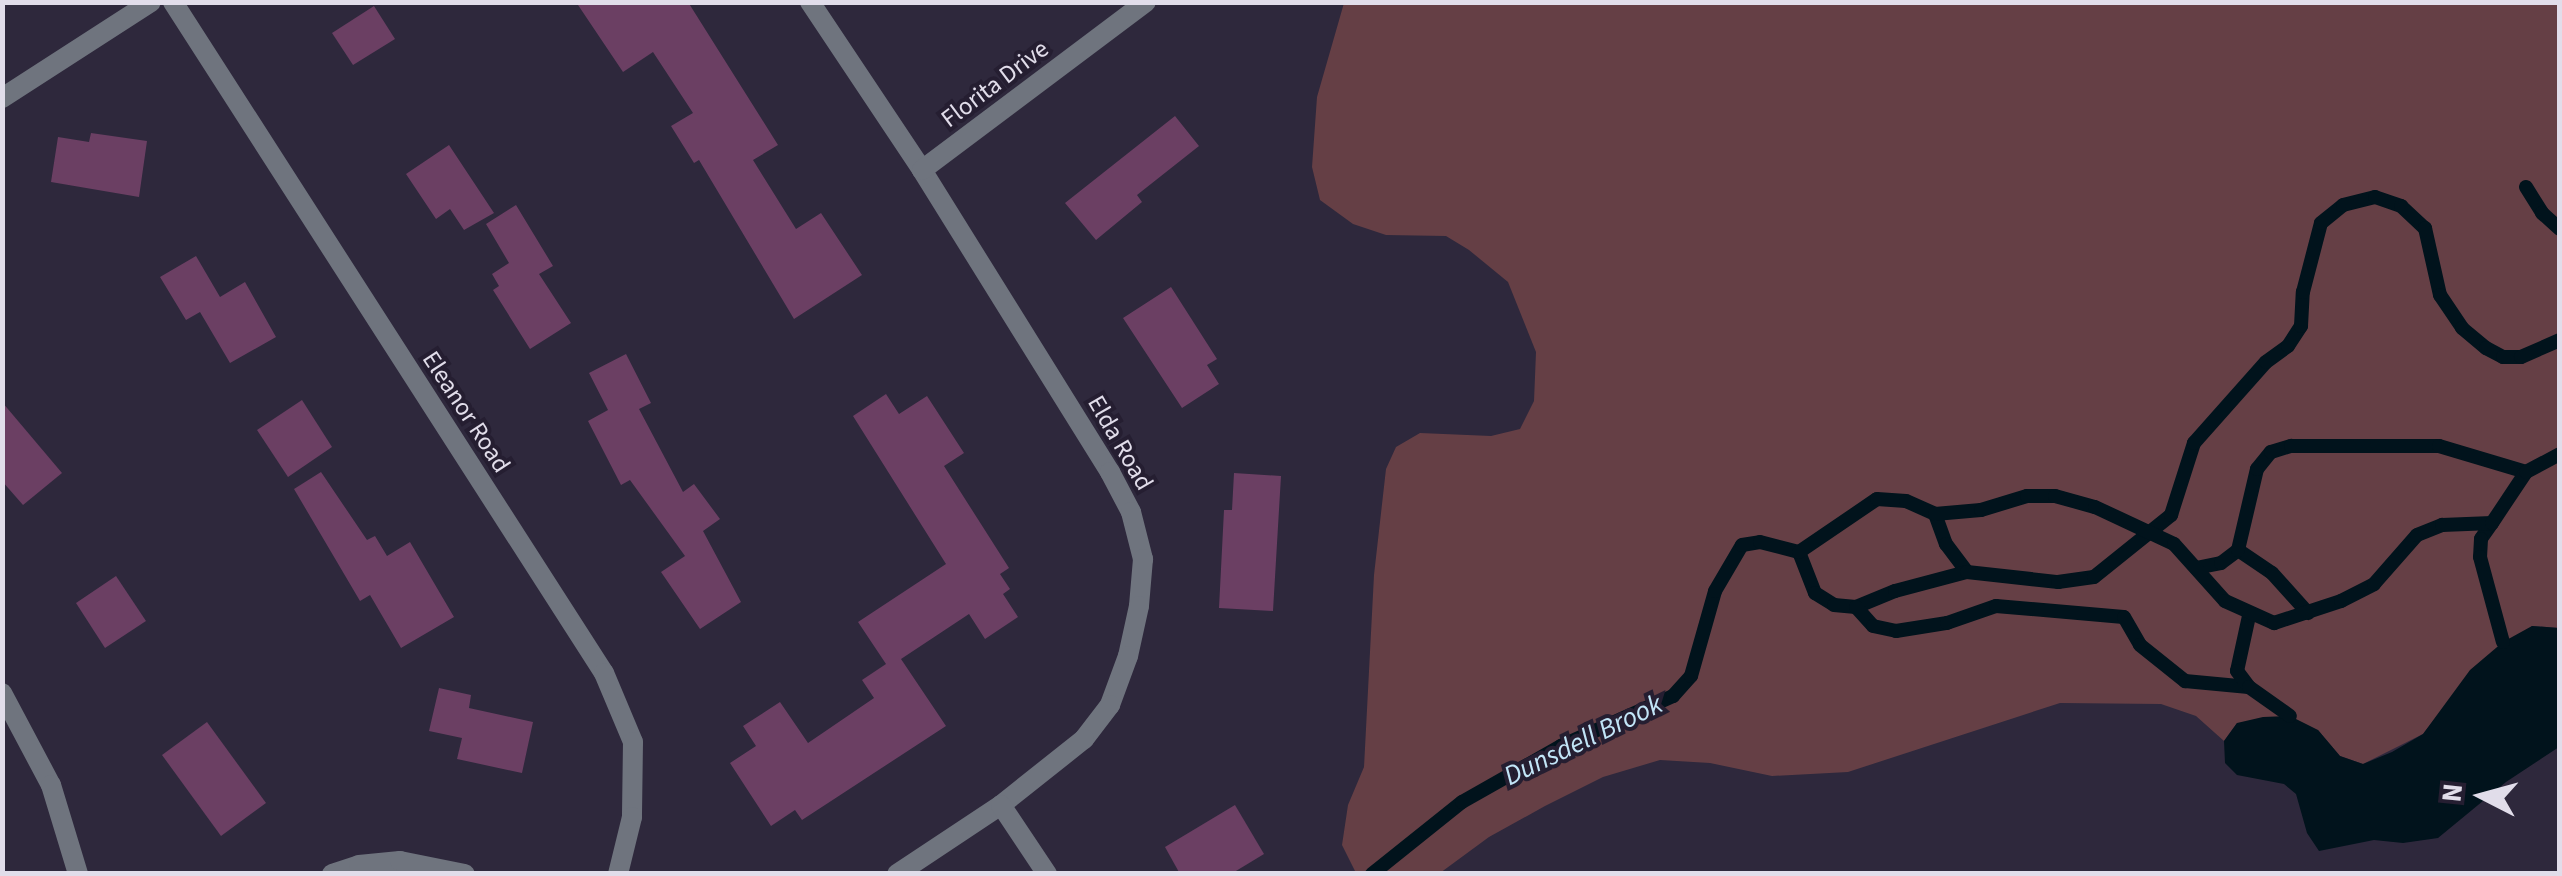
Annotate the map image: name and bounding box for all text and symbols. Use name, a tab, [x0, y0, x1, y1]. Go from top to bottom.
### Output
street label: Florita Drive	[935, 34, 1055, 134]
street label: Eleanor Road	[416, 346, 516, 478]
street label: Elda Road	[1081, 390, 1159, 496]
water label: Dunsdell Brook	[1498, 687, 1668, 793]
north arrow	[2432, 746, 2532, 846]
text: N	[2431, 782, 2473, 804]

